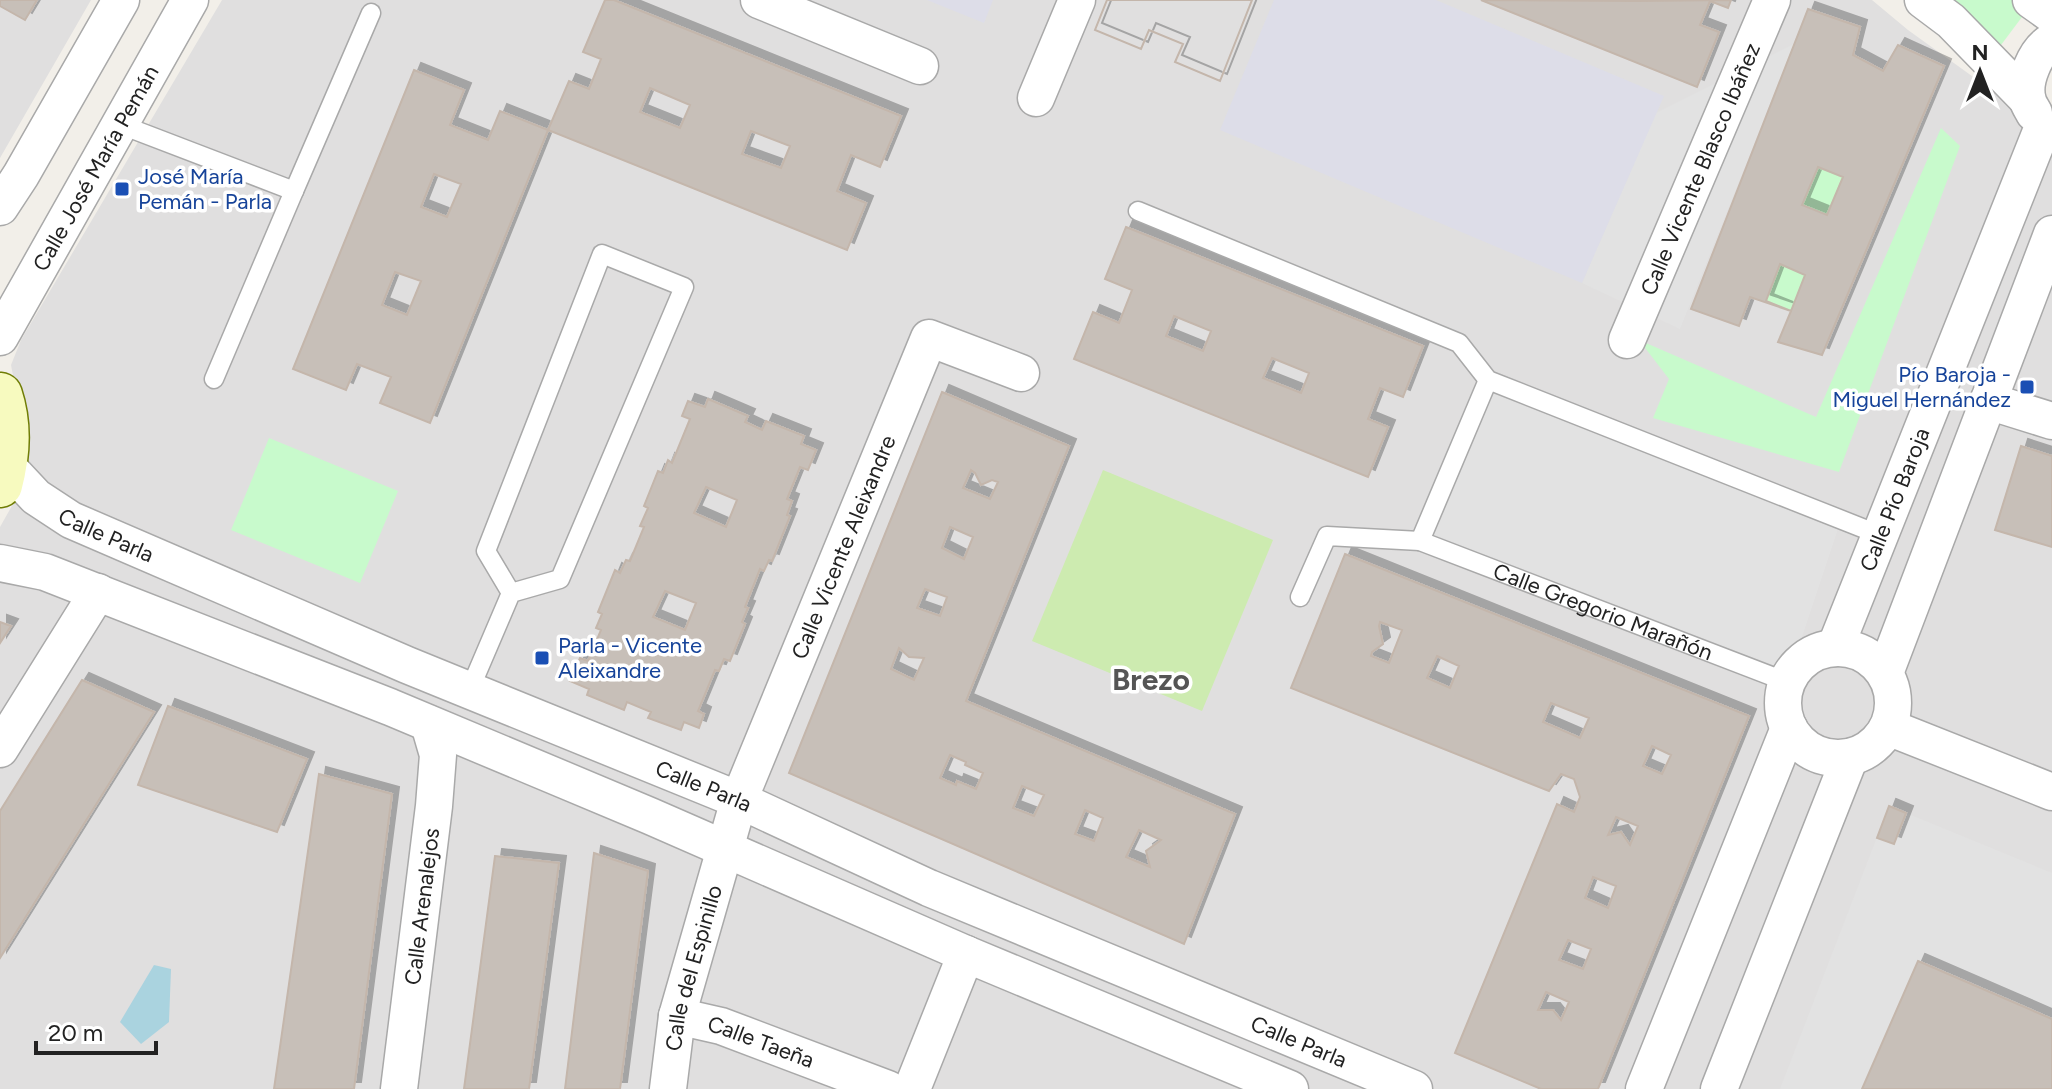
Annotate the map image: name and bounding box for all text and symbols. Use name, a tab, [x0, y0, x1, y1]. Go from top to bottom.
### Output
north arrow	[1940, 32, 2020, 112]
street label: Calle Vicente Blasco Ibáñez	[1635, 39, 1766, 299]
text: N	[1971, 39, 1989, 66]
street label: Calle José María Pemán	[27, 61, 164, 276]
place label: José María Pemán - Parla	[138, 163, 272, 215]
marker: José María Pemán - Parla	[113, 180, 131, 198]
place label: Pío Baroja - Miguel Hernández	[1832, 361, 2011, 413]
marker: Pío Baroja - Miguel Hernández	[2018, 378, 2036, 396]
street label: Calle Pío Baroja	[1854, 424, 1936, 575]
street label: Calle Vicente Aleixandre	[786, 431, 902, 663]
street label: Calle Parla	[53, 502, 158, 568]
street label: Calle Gregorio Marañón	[1489, 557, 1716, 666]
place label: Parla - Vicente Aleixandre	[558, 632, 702, 684]
marker: Parla - Vicente Aleixandre	[533, 649, 551, 667]
district label: Brezo	[1112, 661, 1190, 698]
street label: Calle Parla	[651, 754, 756, 818]
street label: Calle Arenalejos	[399, 826, 445, 986]
street label: Calle del Espinillo	[660, 882, 728, 1052]
scale bar	[36, 1005, 156, 1055]
street label: Calle Taeña	[705, 1010, 818, 1074]
street label: Calle Parla	[1247, 1010, 1351, 1074]
text: 20 m	[48, 1018, 103, 1047]

